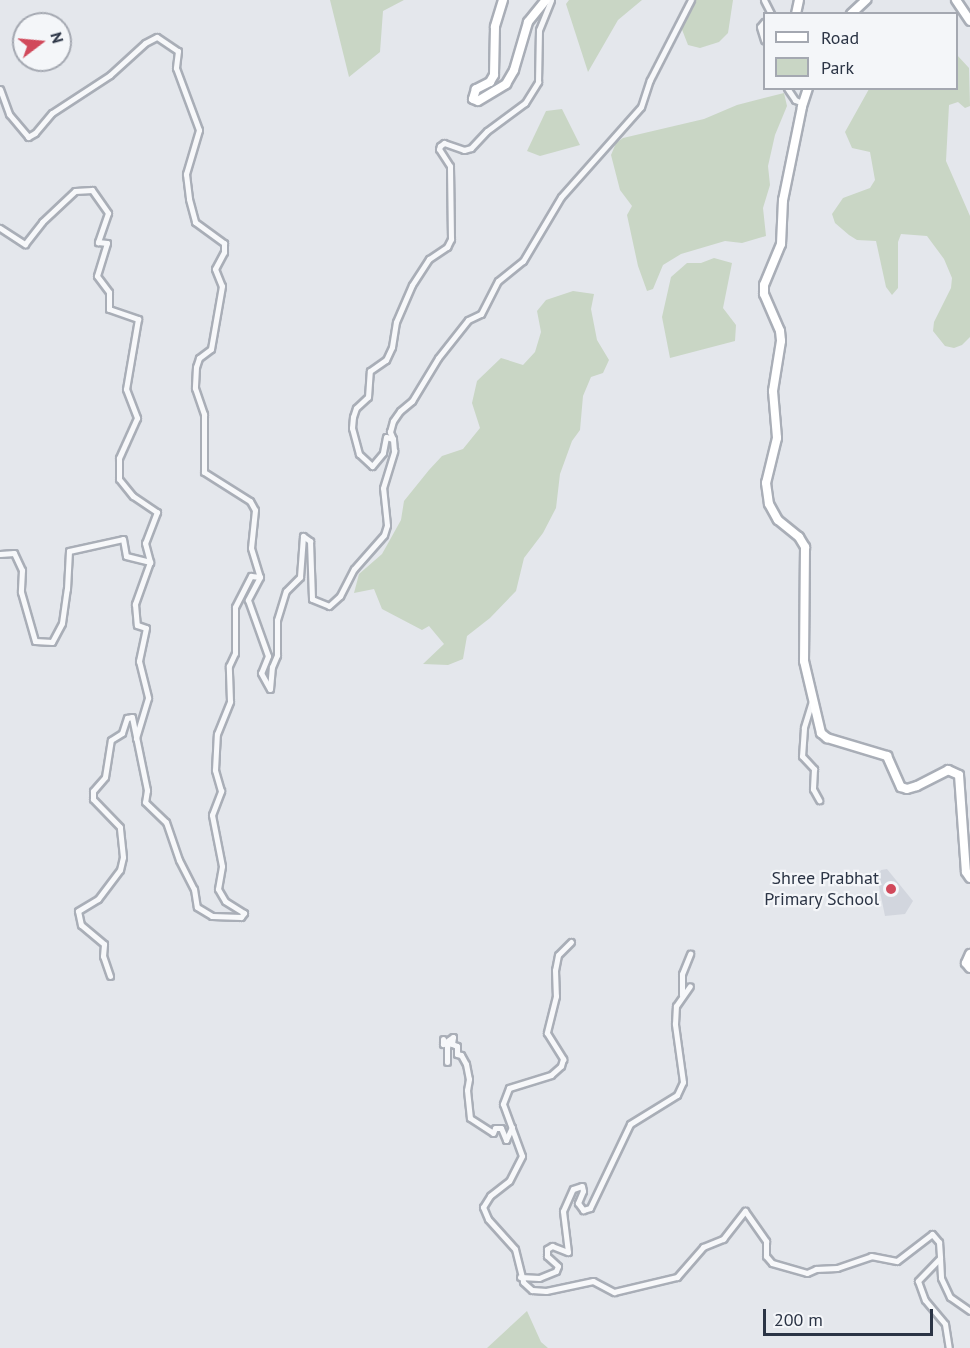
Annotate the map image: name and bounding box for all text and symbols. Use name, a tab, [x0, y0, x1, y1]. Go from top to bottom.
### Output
north arrow	[12, 12, 72, 72]
legend	[763, 12, 958, 90]
text: Road	[821, 26, 859, 49]
text: N	[46, 30, 68, 45]
text: Park	[821, 56, 854, 79]
place label: Shree Prabhat Primary School	[764, 868, 879, 910]
marker: Shree Prabhat Primary School	[884, 882, 898, 896]
scale bar	[766, 1297, 936, 1335]
text: 200 m	[774, 1308, 823, 1331]

